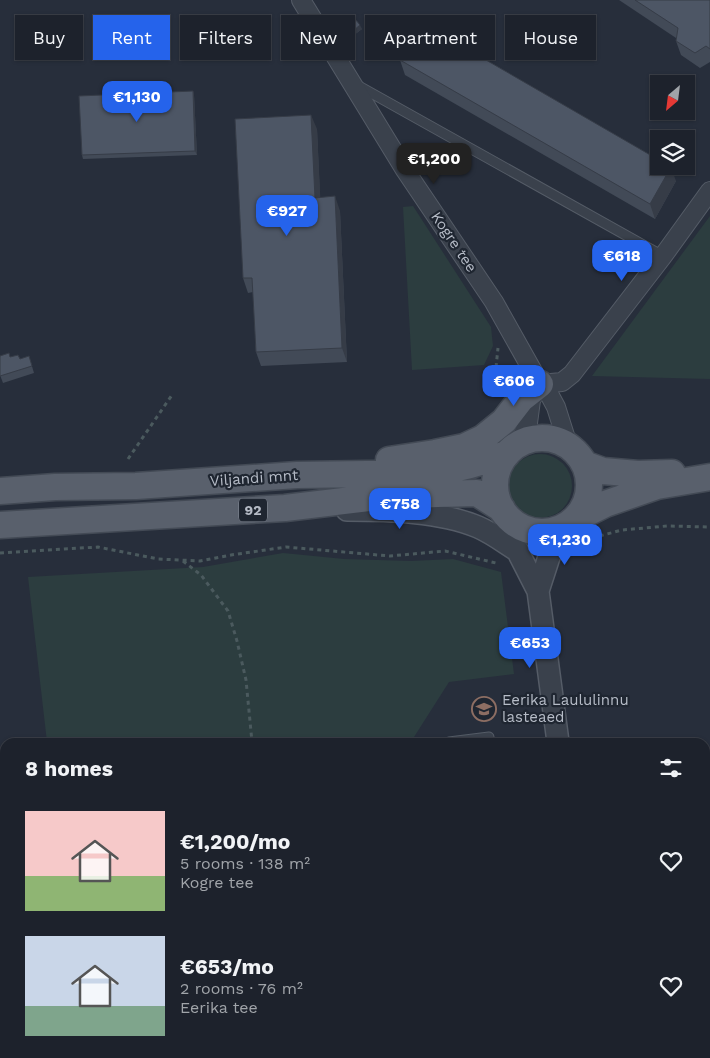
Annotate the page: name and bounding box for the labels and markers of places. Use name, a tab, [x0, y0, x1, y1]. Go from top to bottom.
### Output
pin: €1,130	[96, 80, 178, 123]
pin: €1,200	[393, 142, 475, 185]
pin: €927	[257, 194, 317, 237]
pin: €618	[592, 240, 652, 282]
pin: €606	[484, 364, 544, 407]
pin: €758	[370, 488, 430, 530]
pin: €1,230	[524, 524, 606, 566]
pin: €653	[500, 626, 560, 669]
place label: Eerika Laululinnu lasteaed	[502, 691, 629, 726]
school or university icon: Eerika Laululinnu lasteaed	[471, 696, 497, 722]

